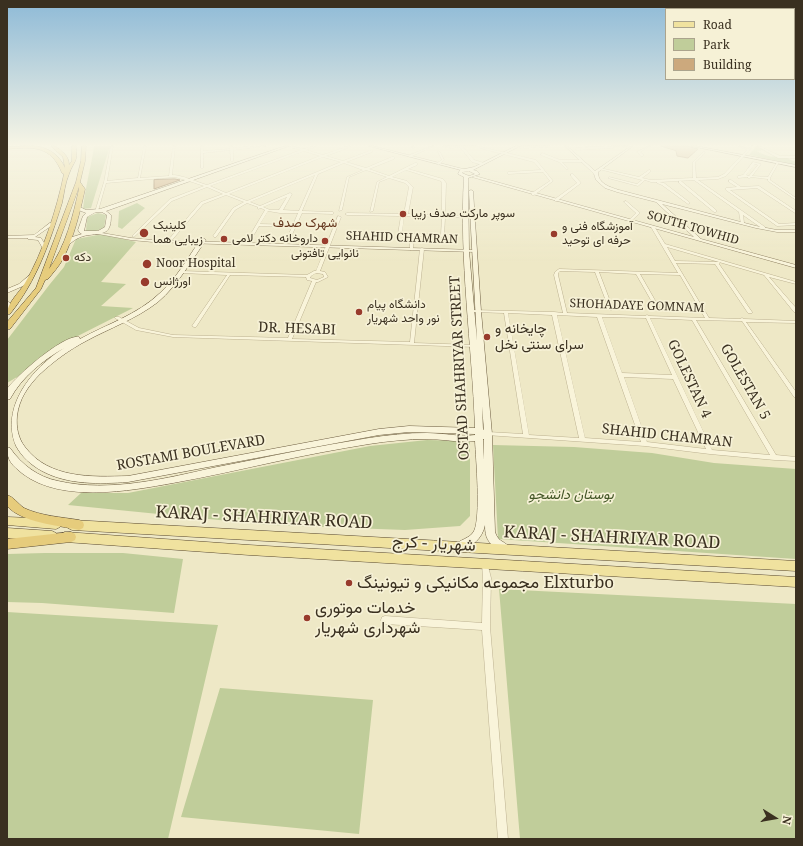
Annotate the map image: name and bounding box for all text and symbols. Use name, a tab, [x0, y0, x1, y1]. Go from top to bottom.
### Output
legend	[665, 8, 795, 80]
text: Road	[703, 16, 732, 33]
text: Park	[703, 36, 730, 53]
text: Building	[703, 56, 751, 73]
place label: سوپر مارکت صدف زیبا	[411, 207, 515, 221]
street label: SOUTH TOWHID	[645, 208, 741, 248]
marker: سوپر مارکت صدف زیبا	[398, 209, 408, 219]
district label: شهرک صدف	[273, 215, 337, 231]
place label: کلینیک زیبایی هما	[153, 219, 203, 247]
place label: آموزشگاه فنی و حرفه ای توحید	[562, 220, 633, 248]
marker: کلینیک زیبایی هما	[138, 227, 150, 239]
street label: SHAHID CHAMRAN	[346, 229, 458, 247]
marker: آموزشگاه فنی و حرفه ای توحید	[549, 229, 559, 239]
place label: داروخانه دکتر لامی	[232, 232, 318, 246]
marker: داروخانه دکتر لامی	[219, 234, 229, 244]
marker: نانوایی تافتونی	[320, 236, 330, 246]
place label: نانوایی تافتونی	[291, 247, 359, 261]
place label: دکه	[74, 251, 91, 265]
marker: دکه	[61, 253, 71, 263]
place label: Noor Hospital	[156, 257, 236, 271]
marker: Noor Hospital	[141, 258, 153, 270]
place label: اورژانس	[154, 275, 191, 289]
street label: OSTAD SHAHRIYAR STREET	[447, 275, 473, 461]
marker: اورژانس	[139, 276, 151, 288]
street label: SHOHADAYE GOMNAM	[569, 296, 705, 316]
place label: دانشگاه پیام نور واحد شهریار	[367, 298, 440, 326]
marker: دانشگاه پیام نور واحد شهریار	[354, 307, 364, 317]
street label: DR. HESABI	[258, 319, 336, 339]
place label: چایخانه و سرای سنتی نخل	[495, 321, 584, 354]
marker: چایخانه و سرای سنتی نخل	[482, 332, 492, 342]
street label: GOLESTAN 4	[663, 337, 715, 421]
street label: GOLESTAN 5	[716, 341, 774, 423]
street label: SHAHID CHAMRAN	[601, 421, 733, 451]
street label: ROSTAMI BOULEVARD	[115, 432, 267, 474]
park label: بوستان دانشجو	[528, 487, 614, 503]
street label: KARAJ - SHAHRIYAR ROAD	[155, 502, 373, 534]
street label: KARAJ - SHAHRIYAR ROAD	[503, 522, 721, 554]
street label: شهریار - کرج	[392, 532, 476, 556]
place label: مجموعه مکانیکی و تیونینگ Elxturbo	[357, 573, 614, 593]
marker: مجموعه مکانیکی و تیونینگ Elxturbo	[344, 578, 354, 588]
place label: خدمات موتوری شهرداری شهریار	[315, 598, 420, 638]
marker: خدمات موتوری شهرداری شهریار	[302, 613, 312, 623]
north arrow	[755, 798, 795, 838]
text: N	[779, 815, 795, 826]

